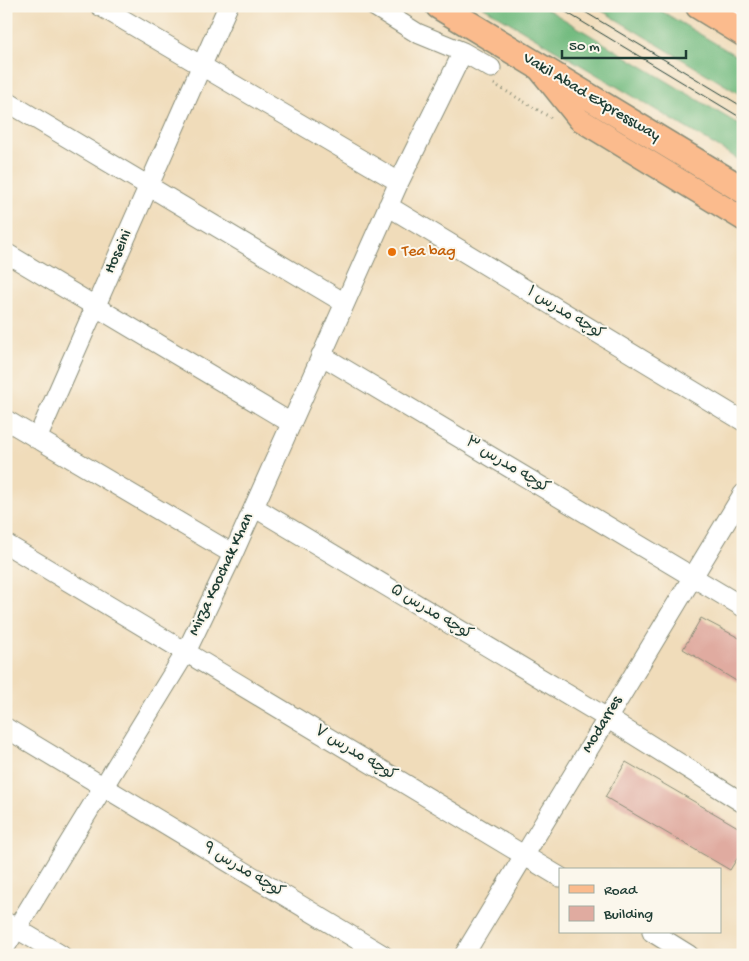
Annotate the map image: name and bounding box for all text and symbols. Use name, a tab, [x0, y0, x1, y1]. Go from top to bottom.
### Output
scale bar	[562, 28, 685, 60]
text: 50 m	[569, 38, 600, 56]
street label: Vakil Abad Expressway	[518, 49, 663, 147]
street label: Hoseini	[101, 227, 137, 277]
place label: Tea bag	[401, 243, 456, 262]
marker: Tea bag	[386, 246, 398, 258]
street label: کوچه مدرس ۱	[523, 283, 608, 345]
street label: کوچه مدرس ۳	[461, 433, 553, 499]
street label: Mirza Koochak Khan	[185, 510, 259, 639]
street label: کوچه مدرس ۵	[386, 581, 476, 645]
street label: Modarres	[579, 692, 628, 757]
street label: کوچه مدرس ۷	[310, 722, 400, 786]
street label: کوچه مدرس ۹	[199, 839, 287, 903]
legend	[559, 868, 722, 934]
text: Road	[604, 882, 638, 900]
text: Building	[603, 906, 653, 924]

